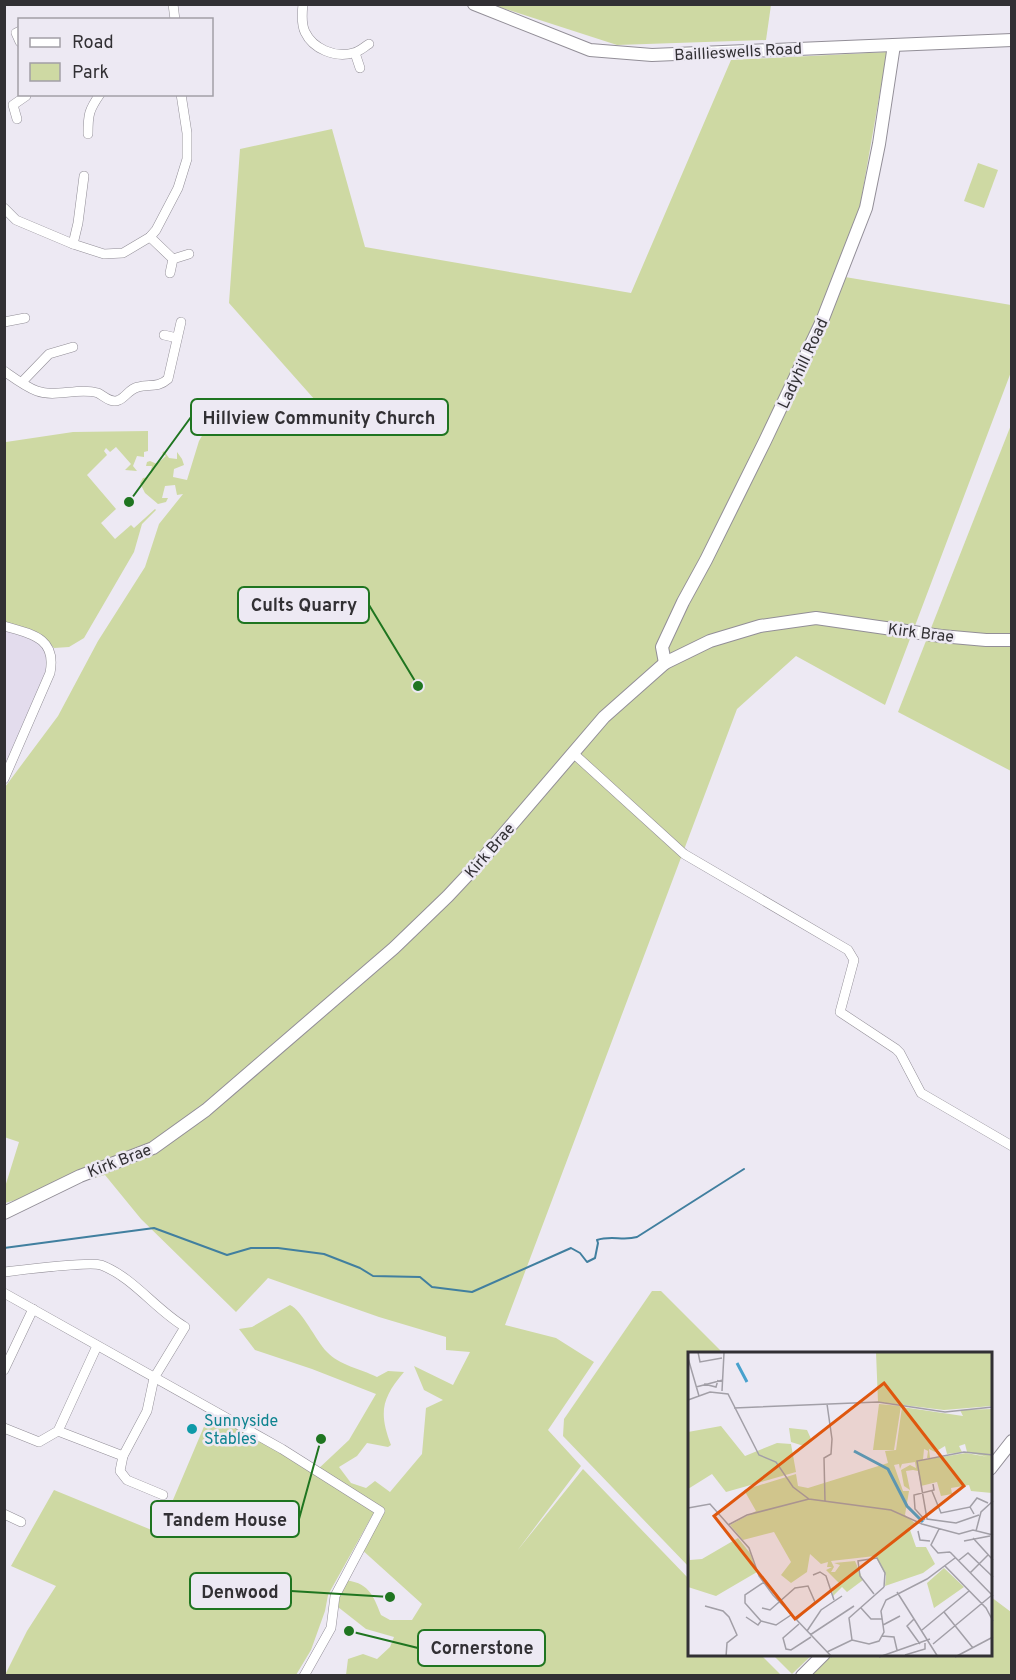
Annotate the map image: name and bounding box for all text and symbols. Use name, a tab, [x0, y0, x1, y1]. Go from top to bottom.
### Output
legend	[18, 18, 213, 96]
text: Road	[72, 32, 114, 55]
street label: Baillieswells Road	[674, 40, 803, 66]
text: Park	[72, 62, 109, 85]
street label: Ladyhill Road	[774, 316, 833, 412]
callout: Hillview Community Church	[191, 399, 448, 435]
text: Hillview Community Church	[203, 408, 435, 431]
callout: Cults Quarry	[238, 587, 369, 623]
text: Cults Quarry	[251, 595, 357, 618]
street label: Kirk Brae	[886, 620, 955, 648]
street label: Kirk Brae	[461, 820, 520, 883]
street label: Kirk Brae	[85, 1141, 154, 1183]
inset map	[688, 1352, 992, 1656]
place label: Sunnyside Stables	[204, 1412, 278, 1450]
marker: Sunnyside Stables	[185, 1422, 199, 1436]
callout: Tandem House	[151, 1501, 299, 1537]
text: Tandem House	[163, 1510, 287, 1533]
callout: Denwood	[190, 1573, 291, 1609]
text: Denwood	[201, 1582, 279, 1605]
callout: Cornerstone	[418, 1630, 545, 1666]
text: Cornerstone	[430, 1638, 534, 1661]

